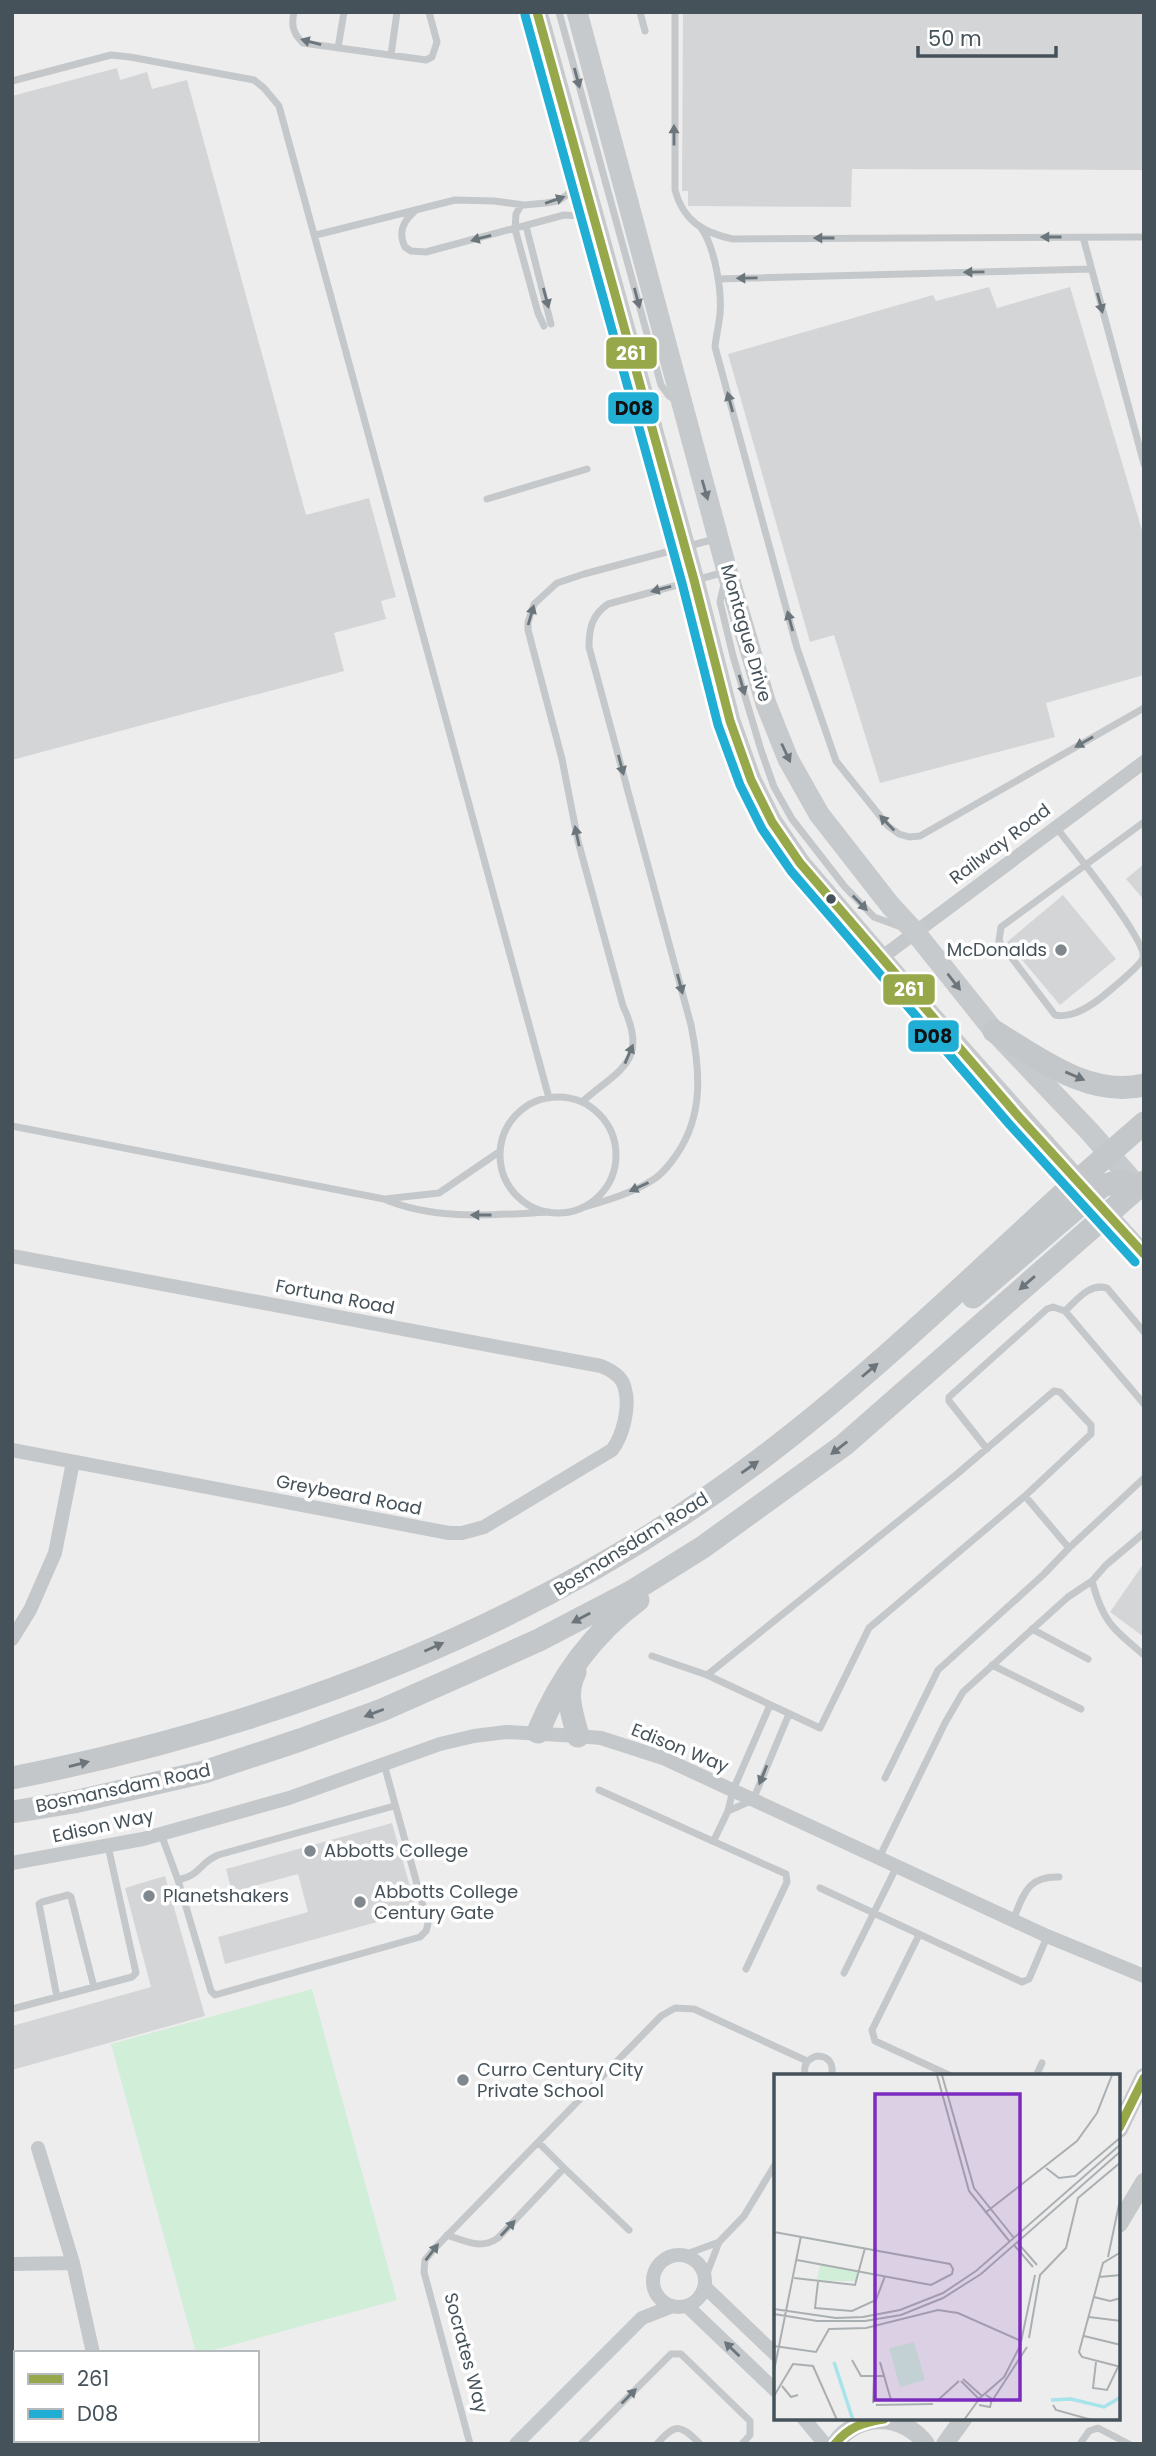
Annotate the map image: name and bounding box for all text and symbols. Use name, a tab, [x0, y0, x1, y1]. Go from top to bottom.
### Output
scale bar	[918, 14, 1056, 58]
text: 50 m	[928, 24, 982, 53]
one-way arrow	[299, 36, 321, 47]
one-way arrow	[572, 67, 583, 89]
one-way arrow	[668, 124, 680, 146]
one-way arrow	[544, 194, 565, 205]
one-way arrow	[1040, 231, 1062, 243]
one-way arrow	[812, 232, 834, 244]
one-way arrow	[471, 233, 492, 243]
one-way arrow	[963, 267, 985, 278]
one-way arrow	[736, 272, 758, 284]
one-way arrow	[541, 287, 552, 309]
one-way arrow	[632, 287, 643, 309]
one-way arrow	[1096, 293, 1106, 314]
line badge: 261	[605, 336, 658, 370]
text: 261	[616, 340, 646, 367]
line badge: D08	[607, 391, 660, 425]
one-way arrow	[724, 391, 735, 413]
text: D08	[615, 395, 653, 422]
one-way arrow	[701, 480, 711, 501]
street label: Montague Drive	[715, 561, 778, 705]
one-way arrow	[650, 584, 672, 595]
one-way arrow	[527, 605, 537, 626]
one-way arrow	[784, 610, 795, 632]
one-way arrow	[737, 675, 747, 696]
one-way arrow	[1075, 736, 1094, 748]
one-way arrow	[780, 743, 792, 763]
one-way arrow	[616, 754, 627, 776]
street label: Railway Road	[944, 797, 1055, 890]
one-way arrow	[879, 815, 895, 832]
one-way arrow	[571, 825, 582, 847]
unlabelled marker	[824, 892, 838, 906]
one-way arrow	[852, 894, 868, 911]
place label: McDonalds	[947, 937, 1047, 962]
marker: McDonalds	[1053, 942, 1069, 958]
one-way arrow	[947, 972, 962, 990]
one-way arrow	[675, 973, 686, 995]
line badge: 261	[882, 973, 936, 1006]
text: 261	[894, 976, 924, 1003]
line badge: D08	[907, 1019, 960, 1053]
text: D08	[914, 1023, 952, 1050]
one-way arrow	[624, 1044, 635, 1065]
one-way arrow	[1065, 1070, 1085, 1082]
one-way arrow	[629, 1181, 649, 1193]
one-way arrow	[470, 1209, 492, 1221]
street label: Fortuna Road	[273, 1273, 397, 1320]
one-way arrow	[1018, 1275, 1035, 1290]
one-way arrow	[862, 1363, 879, 1378]
one-way arrow	[830, 1441, 848, 1456]
one-way arrow	[741, 1460, 759, 1474]
street label: Greybeard Road	[274, 1468, 424, 1521]
street label: Bosmansdam Road	[549, 1486, 713, 1601]
one-way arrow	[570, 1612, 590, 1624]
one-way arrow	[424, 1641, 444, 1653]
one-way arrow	[363, 1707, 384, 1718]
street label: Edison Way	[628, 1717, 733, 1778]
street label: Bosmansdam Road	[33, 1757, 213, 1818]
one-way arrow	[68, 1758, 90, 1769]
one-way arrow	[758, 1765, 769, 1786]
street label: Edison Way	[50, 1803, 156, 1848]
place label: Abbotts College	[324, 1838, 468, 1863]
marker: Abbotts College	[302, 1843, 318, 1859]
place label: Abbotts College Century Gate	[374, 1879, 518, 1925]
place label: Planetshakers	[163, 1883, 289, 1908]
marker: Planetshakers	[141, 1888, 157, 1904]
marker: Abbotts College Century Gate	[352, 1894, 368, 1910]
place label: Curro Century City Private School	[477, 2057, 643, 2103]
marker: Curro Century City Private School	[455, 2072, 471, 2088]
inset map	[774, 2074, 1121, 2421]
one-way arrow	[499, 2220, 515, 2237]
one-way arrow	[425, 2244, 440, 2262]
street label: Socrates Way	[438, 2290, 495, 2416]
one-way arrow	[724, 2341, 741, 2357]
legend	[14, 2351, 259, 2442]
text: 261	[77, 2364, 109, 2393]
one-way arrow	[621, 2387, 638, 2404]
text: D08	[77, 2399, 118, 2428]

